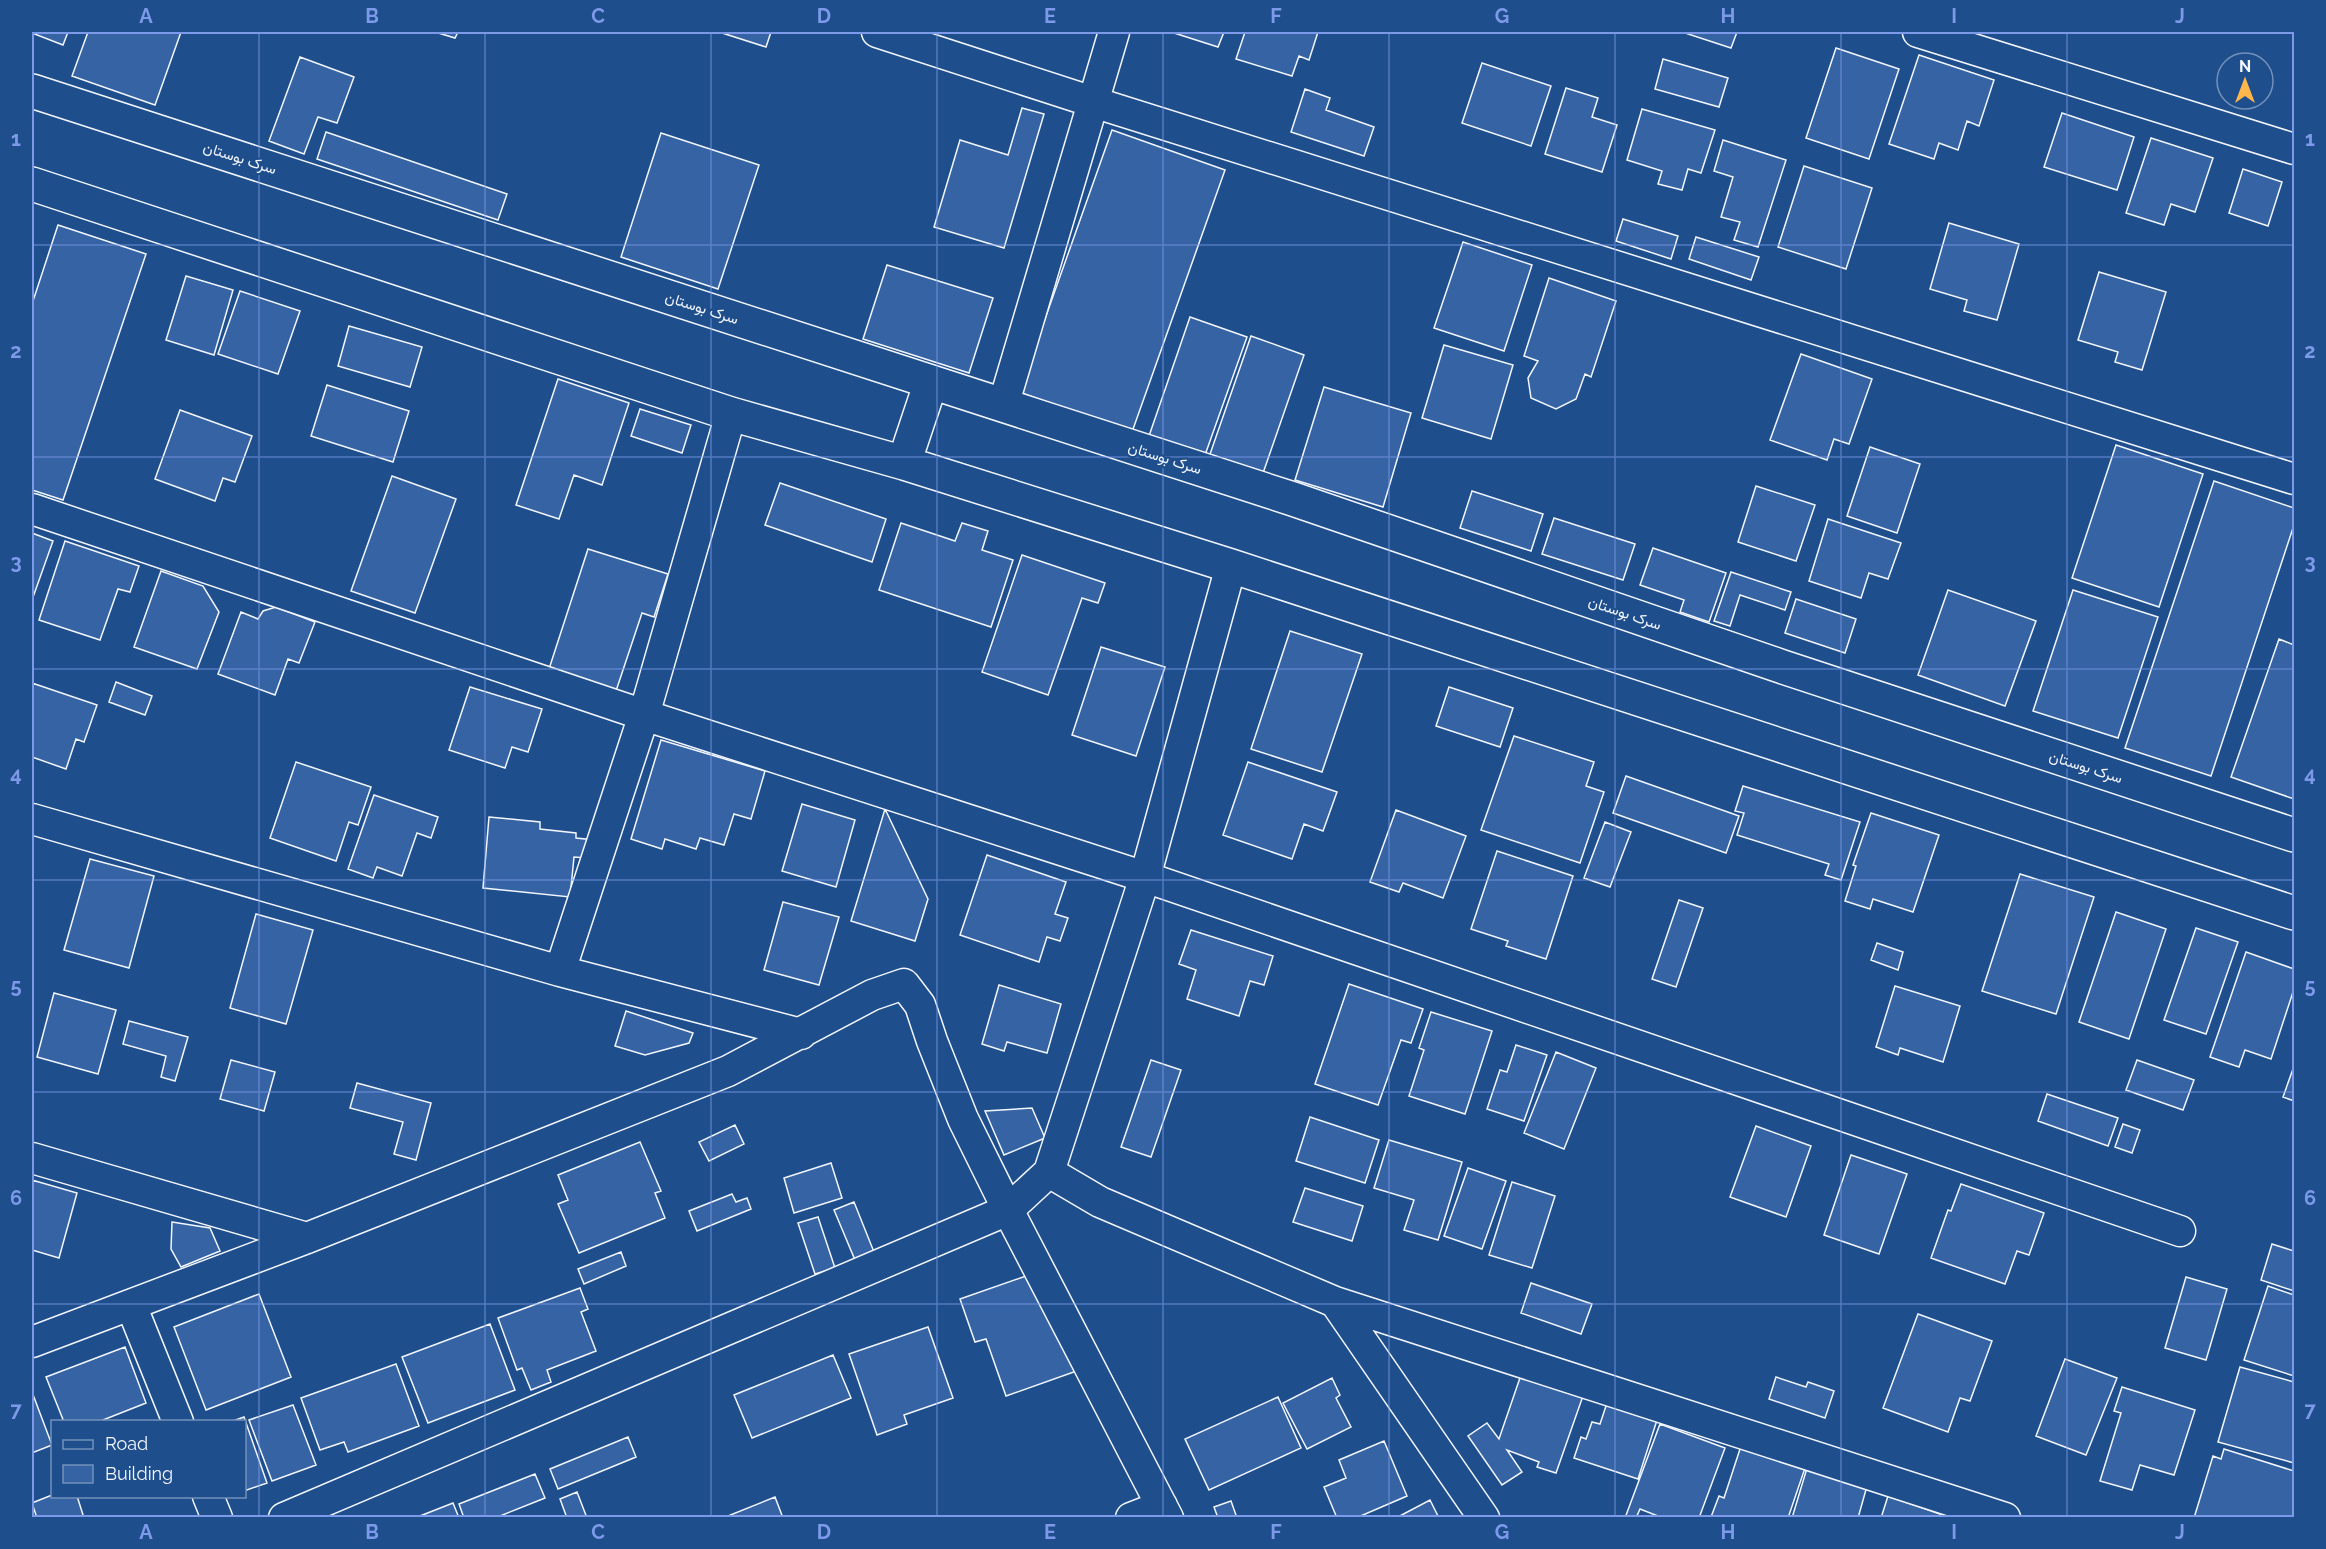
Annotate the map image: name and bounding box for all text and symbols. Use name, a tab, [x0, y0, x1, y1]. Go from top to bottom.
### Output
text: A	[139, 4, 153, 28]
text: B	[365, 4, 379, 28]
text: C	[591, 4, 605, 28]
text: D	[817, 4, 831, 28]
text: E	[1044, 4, 1056, 28]
text: F	[1270, 4, 1282, 28]
text: G	[1495, 4, 1509, 28]
text: H	[1721, 4, 1735, 28]
text: I	[1951, 4, 1957, 28]
text: J	[2175, 4, 2185, 28]
north arrow	[2215, 51, 2275, 111]
text: N	[2239, 57, 2251, 76]
text: 1	[11, 127, 21, 151]
text: 1	[2305, 127, 2315, 151]
street label: سرک بوستان	[201, 138, 279, 178]
street label: سرک بوستان	[663, 288, 741, 328]
text: 2	[10, 339, 22, 363]
text: 2	[2304, 339, 2316, 363]
street label: سرک بوستان	[1126, 438, 1204, 478]
text: 3	[10, 550, 22, 574]
text: 3	[2304, 550, 2316, 574]
street label: سرک بوستان	[1586, 592, 1664, 634]
street label: سرک بوستان	[2047, 747, 2125, 787]
text: 4	[10, 762, 22, 786]
text: 4	[2304, 762, 2316, 786]
text: 5	[10, 974, 22, 998]
text: 5	[2304, 974, 2316, 998]
text: 6	[10, 1186, 22, 1210]
text: 6	[2304, 1186, 2316, 1210]
text: 7	[10, 1398, 22, 1422]
text: 7	[2304, 1398, 2316, 1422]
legend	[51, 1420, 246, 1498]
text: Road	[105, 1433, 148, 1454]
text: Building	[105, 1463, 173, 1484]
text: A	[139, 1520, 153, 1544]
text: B	[365, 1520, 379, 1544]
text: C	[591, 1520, 605, 1544]
text: D	[817, 1520, 831, 1544]
text: E	[1044, 1520, 1056, 1544]
text: F	[1270, 1520, 1282, 1544]
text: G	[1495, 1520, 1509, 1544]
text: H	[1721, 1520, 1735, 1544]
text: I	[1951, 1520, 1957, 1544]
text: J	[2175, 1520, 2185, 1544]

